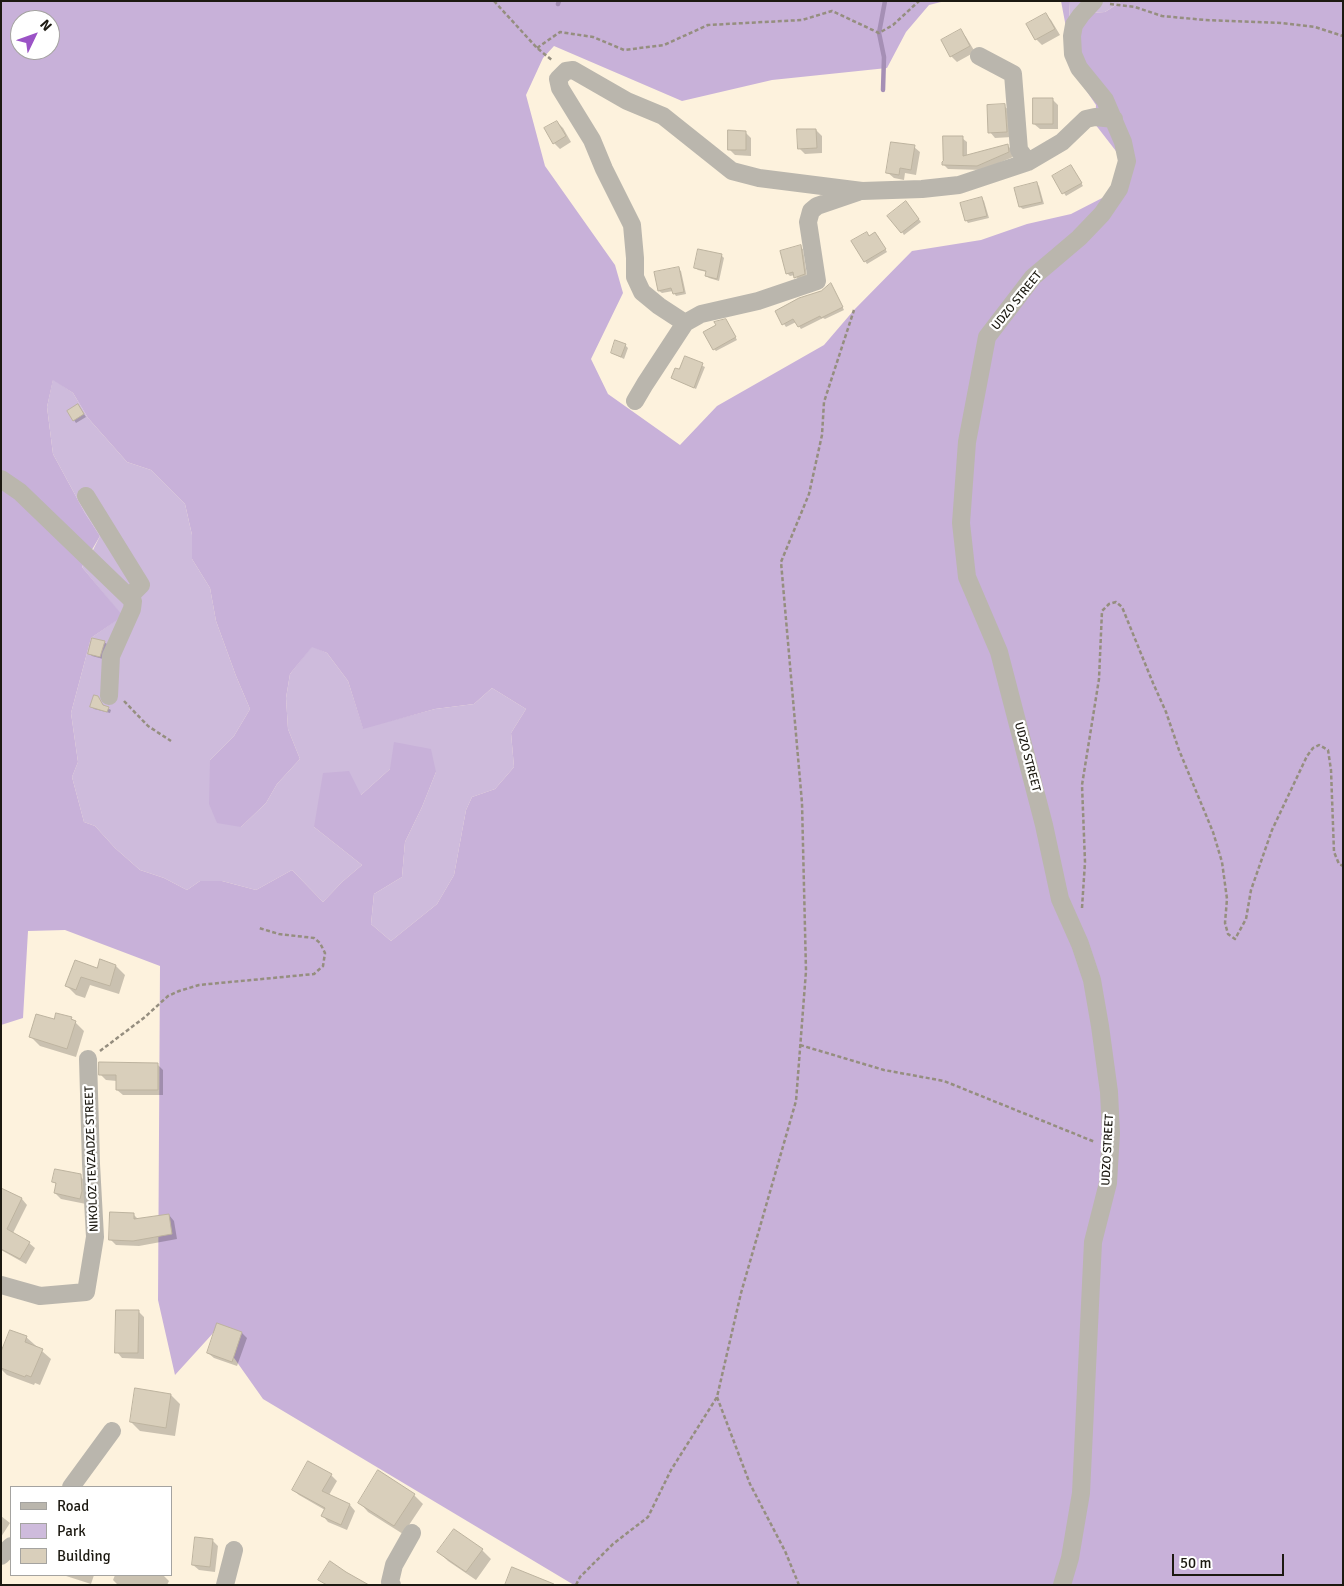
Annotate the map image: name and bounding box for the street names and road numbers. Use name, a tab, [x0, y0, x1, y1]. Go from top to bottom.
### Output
street label: UDZO STREET	[989, 269, 1045, 333]
street label: UDZO STREET	[1011, 721, 1043, 793]
street label: NIKOLOZ TEVZADZE STREET	[82, 1086, 102, 1232]
street label: UDZO STREET	[1099, 1114, 1117, 1186]

